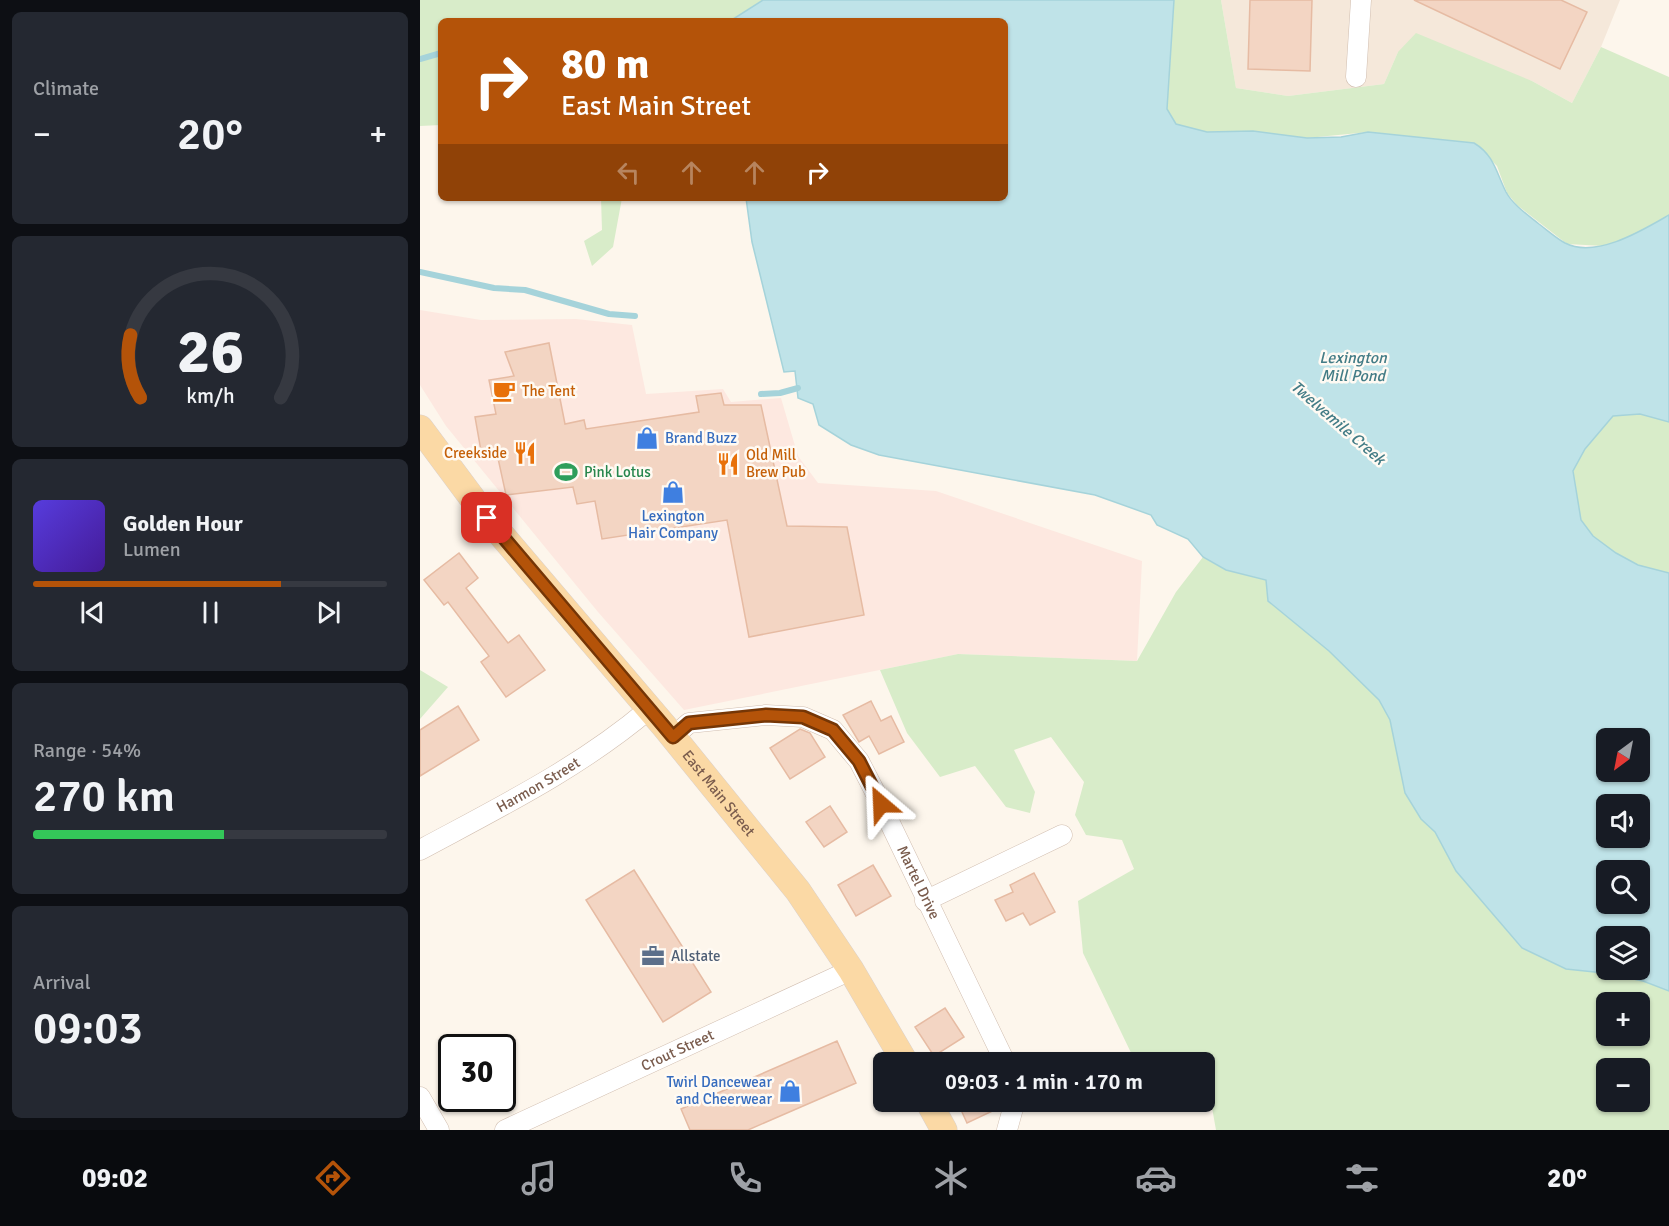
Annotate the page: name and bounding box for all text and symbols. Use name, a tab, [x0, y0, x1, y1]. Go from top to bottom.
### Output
text: 80 m	[561, 39, 650, 90]
icon: right	[462, 42, 540, 120]
text: Climate	[33, 76, 99, 101]
text: East Main Street	[561, 90, 751, 123]
text: 20°	[177, 107, 243, 162]
text: −	[33, 114, 51, 155]
text: +	[369, 114, 387, 155]
icon: left	[612, 156, 645, 189]
icon: ahead	[675, 156, 708, 189]
icon: ahead	[738, 156, 771, 189]
icon: right	[801, 156, 834, 189]
text: 26	[176, 314, 244, 391]
water label: Lexington Mill Pond	[1319, 348, 1388, 386]
water label: Twelvemile Creek	[1287, 377, 1391, 471]
cafe icon: The Tent	[491, 378, 517, 404]
place label: The Tent	[522, 382, 575, 400]
text: km/h	[186, 384, 234, 410]
shop icon: Brand Buzz	[634, 425, 660, 451]
place label: Brand Buzz	[665, 429, 737, 447]
restaurant icon: Creekside	[512, 440, 538, 466]
place label: Creekside	[444, 444, 507, 462]
place label: Old Mill Brew Pub	[746, 446, 806, 481]
restaurant icon: Old Mill Brew Pub	[715, 451, 741, 477]
sports icon: Pink Lotus	[553, 459, 579, 485]
place label: Pink Lotus	[584, 463, 651, 481]
shop icon: Lexington Hair Company	[660, 479, 686, 505]
pin	[461, 492, 512, 543]
icon: arrive	[470, 501, 503, 534]
place label: Lexington Hair Company	[628, 507, 718, 542]
text: Golden Hour	[123, 510, 243, 537]
text: Lumen	[123, 537, 181, 562]
icon: previous	[76, 596, 109, 629]
icon: pause	[194, 596, 227, 629]
icon: next	[312, 596, 345, 629]
north arrow	[1596, 728, 1650, 782]
map controls	[1596, 728, 1650, 1112]
text: Range · 54%	[33, 738, 141, 763]
street label: East Main Street	[678, 747, 759, 840]
street label: Harmon Street	[493, 753, 583, 816]
text: 270 km	[33, 769, 175, 824]
position arrow	[849, 772, 913, 836]
button: sound	[1596, 794, 1650, 848]
street label: Martel Drive	[893, 843, 944, 922]
button: search	[1596, 860, 1650, 914]
button: layers	[1596, 926, 1650, 980]
office icon: Allstate	[640, 943, 666, 969]
place label: Allstate	[671, 947, 721, 965]
text: Arrival	[33, 970, 91, 995]
button: +	[1596, 992, 1650, 1046]
text: 09:03	[33, 1001, 143, 1056]
street label: Crout Street	[638, 1026, 717, 1075]
speed limit sign: 30	[438, 1034, 516, 1112]
button: −	[1596, 1058, 1650, 1112]
text: 09:03 · 1 min · 170 m	[945, 1068, 1143, 1095]
place label: Twirl Dancewear and Cheerwear	[666, 1073, 772, 1108]
shop icon: Twirl Dancewear and Cheerwear	[777, 1078, 803, 1104]
icon: directions	[312, 1157, 354, 1199]
icon: music	[518, 1157, 560, 1199]
icon: phone	[724, 1157, 766, 1199]
icon: climate	[930, 1157, 972, 1199]
icon: car	[1135, 1157, 1177, 1199]
icon: filters	[1341, 1157, 1383, 1199]
text: 09:02	[82, 1162, 148, 1195]
text: 20°	[1547, 1162, 1587, 1195]

